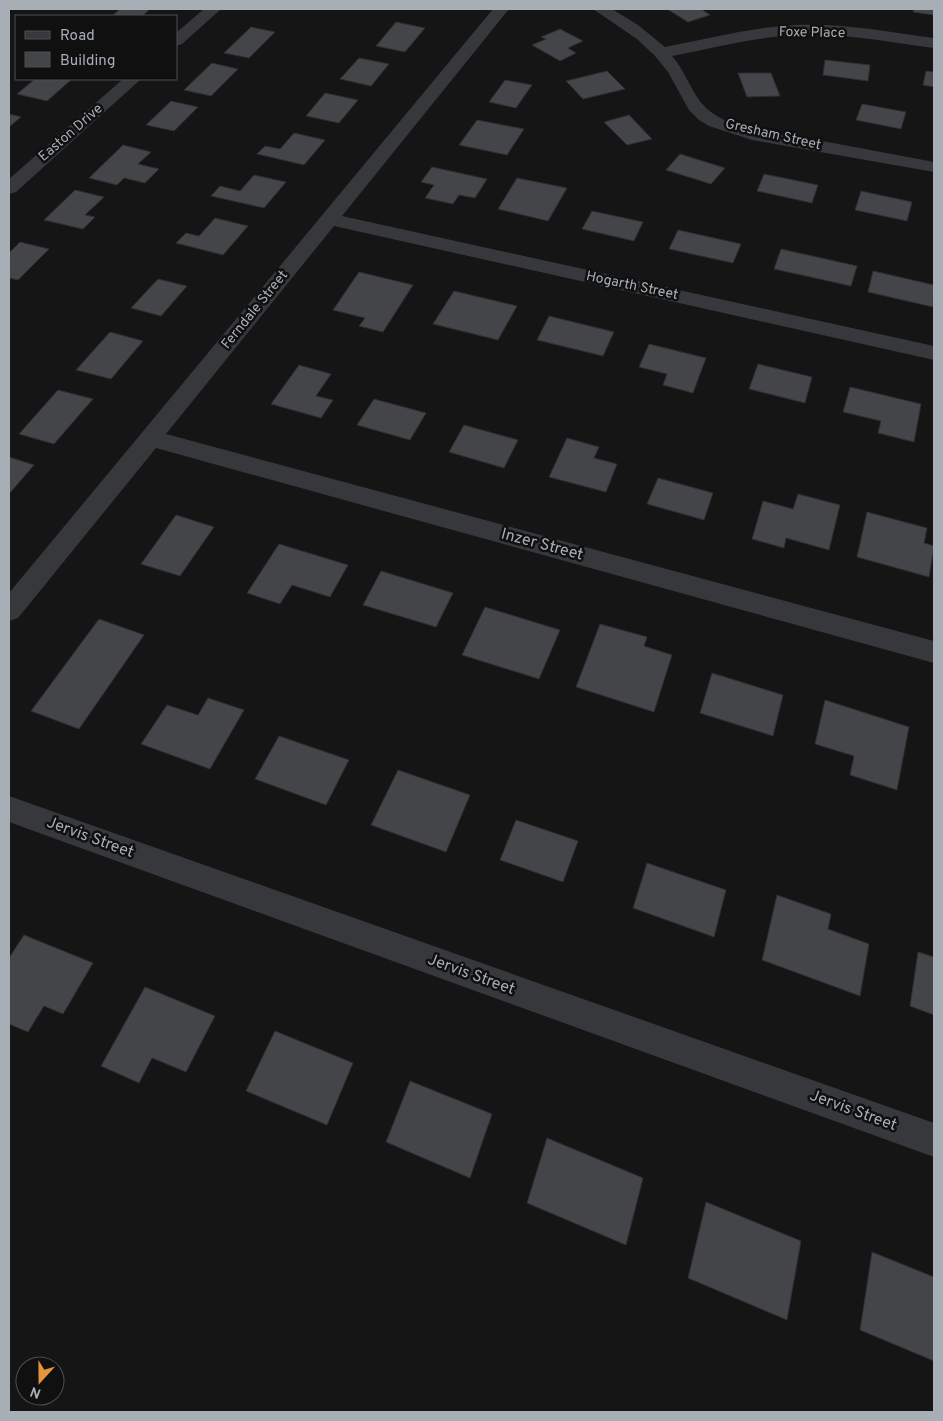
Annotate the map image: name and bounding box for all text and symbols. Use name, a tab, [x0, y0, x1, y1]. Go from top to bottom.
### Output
legend	[15, 15, 178, 80]
street label: Foxe Place	[779, 24, 845, 42]
text: Road	[60, 27, 95, 46]
text: Building	[60, 52, 115, 71]
street label: Easton Drive	[35, 101, 107, 165]
street label: Gresham Street	[723, 116, 823, 154]
street label: Ferndale Street	[218, 267, 292, 353]
street label: Hogarth Street	[584, 268, 680, 304]
street label: Inzer Street	[499, 524, 585, 566]
street label: Jervis Street	[44, 813, 136, 863]
street label: Jervis Street	[425, 950, 517, 1000]
street label: Jervis Street	[807, 1086, 899, 1136]
north arrow	[15, 1356, 65, 1406]
text: N	[28, 1382, 44, 1401]

